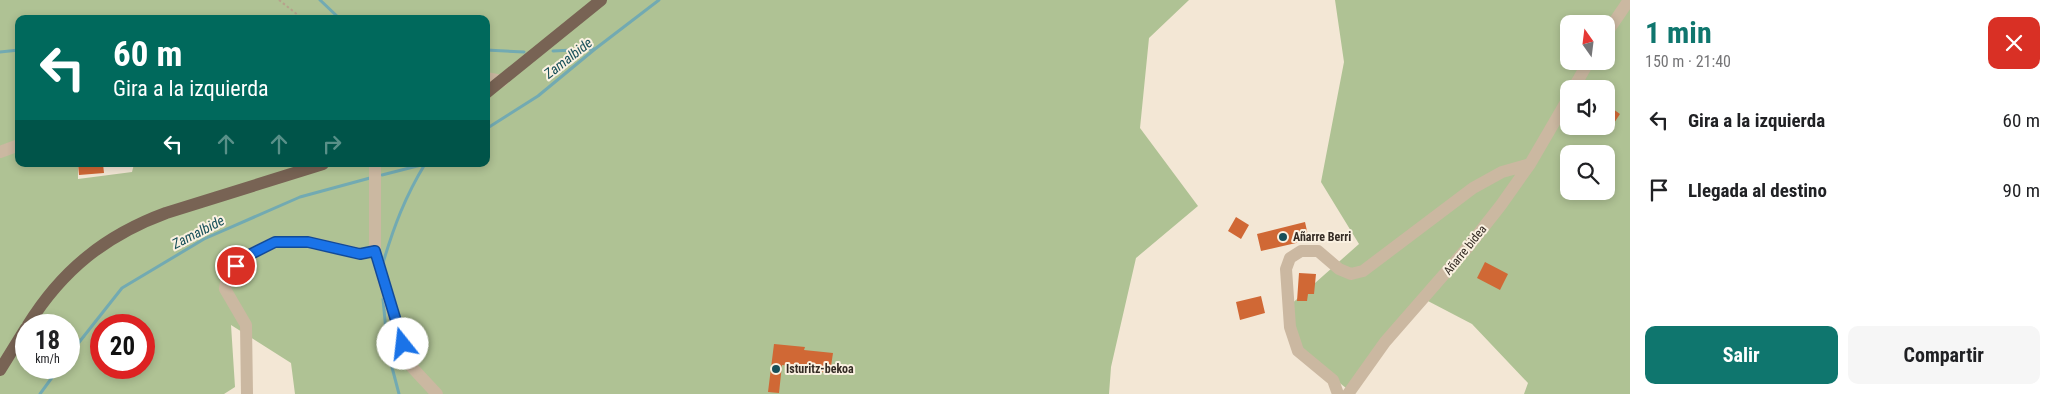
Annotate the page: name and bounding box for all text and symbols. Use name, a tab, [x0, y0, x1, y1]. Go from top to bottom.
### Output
north arrow	[1560, 15, 1615, 70]
map controls	[1560, 15, 1615, 200]
text: 1 min	[1645, 15, 1712, 50]
button: close	[1988, 17, 2040, 69]
text: 60 m	[113, 34, 182, 75]
water label: Zamalbide	[540, 34, 595, 82]
icon: left	[30, 35, 95, 100]
text: 150 m · 21:40	[1645, 52, 1731, 71]
text: Gira a la izquierda	[113, 76, 269, 101]
button: sound	[1560, 80, 1615, 135]
icon: left	[1645, 106, 1673, 134]
text: Gira a la izquierda	[1688, 109, 1825, 132]
text: 60 m	[2003, 109, 2040, 132]
icon: left	[159, 130, 187, 158]
icon: ahead	[212, 130, 240, 158]
icon: ahead	[265, 130, 293, 158]
icon: right	[318, 130, 346, 158]
button: search	[1560, 145, 1615, 200]
icon: arrive	[1645, 176, 1673, 204]
text: Llegada al destino	[1688, 179, 1827, 202]
text: 90 m	[2003, 179, 2040, 202]
water label: Zamalbide	[168, 212, 227, 252]
street label: Añarre bidea	[1441, 222, 1489, 278]
place label: Añarre Berri	[1293, 230, 1351, 244]
marker: Añarre Berri	[1277, 231, 1289, 243]
pin	[215, 245, 257, 287]
icon: arrive	[222, 252, 250, 280]
speed limit sign: 20	[90, 314, 155, 379]
position arrow	[376, 317, 428, 369]
text: 18	[35, 326, 60, 355]
button: Salir	[1645, 326, 1838, 384]
button: Compartir	[1848, 326, 2040, 384]
text: km/h	[35, 352, 60, 366]
place label: Isturitz-bekoa	[786, 362, 854, 376]
marker: Isturitz-bekoa	[770, 363, 782, 375]

